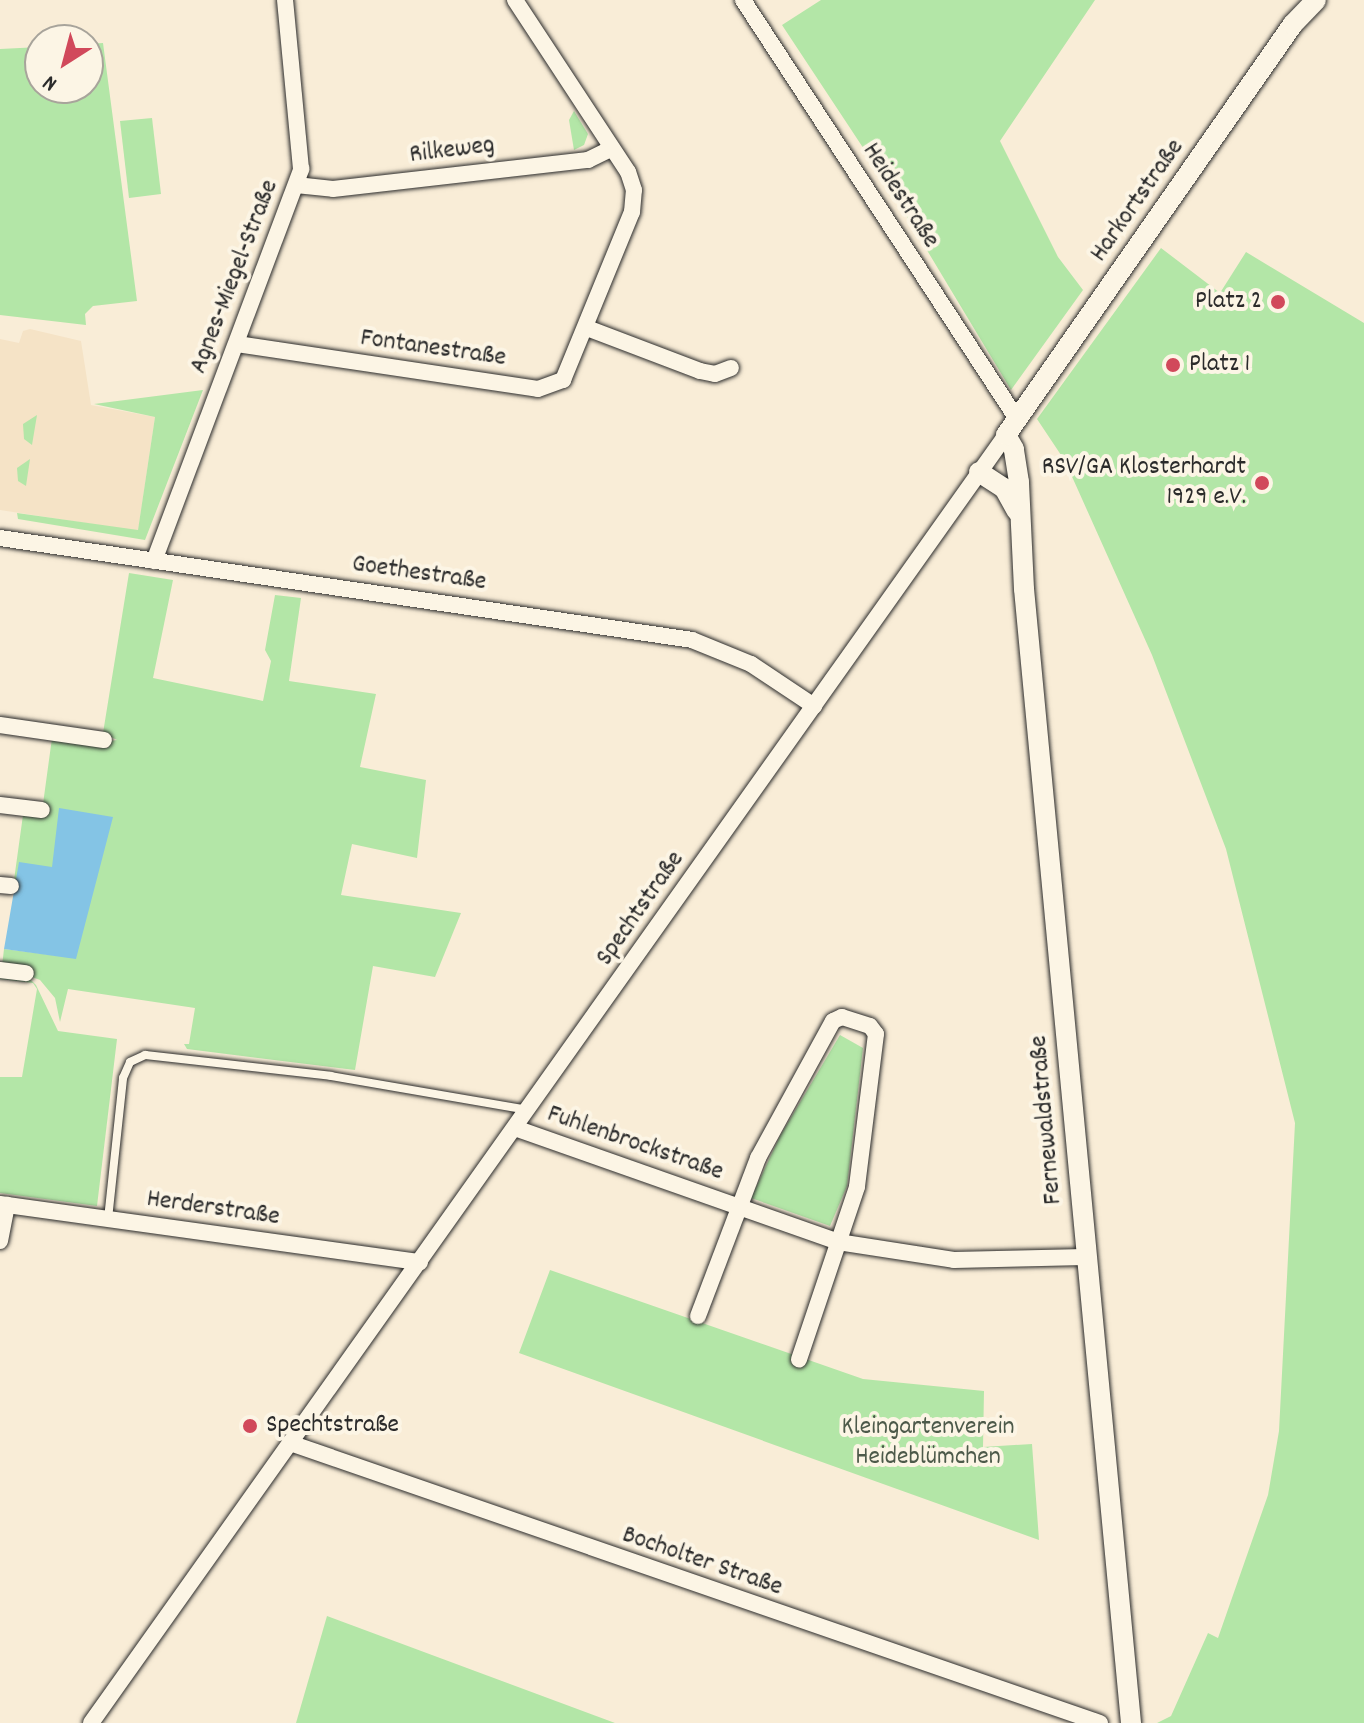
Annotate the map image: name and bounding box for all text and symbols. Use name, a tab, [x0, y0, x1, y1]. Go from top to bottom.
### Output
north arrow	[24, 24, 104, 104]
text: N	[37, 66, 64, 98]
street label: Rilkeweg	[408, 130, 496, 172]
street label: Harkortstraße	[1084, 134, 1192, 268]
street label: Heidestraße	[854, 137, 946, 255]
street label: Agnes-Miegel-Straße	[184, 176, 286, 378]
place label: Platz 2	[1195, 286, 1262, 318]
marker: Platz 2	[1269, 293, 1287, 311]
street label: Fontanestraße	[358, 323, 508, 375]
place label: Platz 1	[1189, 349, 1250, 381]
marker: Platz 1	[1164, 356, 1182, 374]
place label: RSV/GA Klosterhardt 1929 e.V.	[1042, 452, 1246, 514]
marker: RSV/GA Klosterhardt 1929 e.V.	[1253, 474, 1271, 492]
street label: Goethestraße	[350, 549, 488, 599]
street label: Spechtstraße	[590, 846, 692, 972]
street label: Fernewaldstraße	[1024, 1034, 1070, 1206]
street label: Fuhlenbrockstraße	[543, 1099, 727, 1189]
street label: Herderstraße	[145, 1184, 281, 1234]
place label: Spechtstraße	[266, 1410, 399, 1442]
park label: Kleingartenverein Heideblümchen	[842, 1412, 1014, 1474]
marker: Spechtstraße	[241, 1417, 259, 1435]
street label: Bocholter Straße	[618, 1520, 786, 1604]

